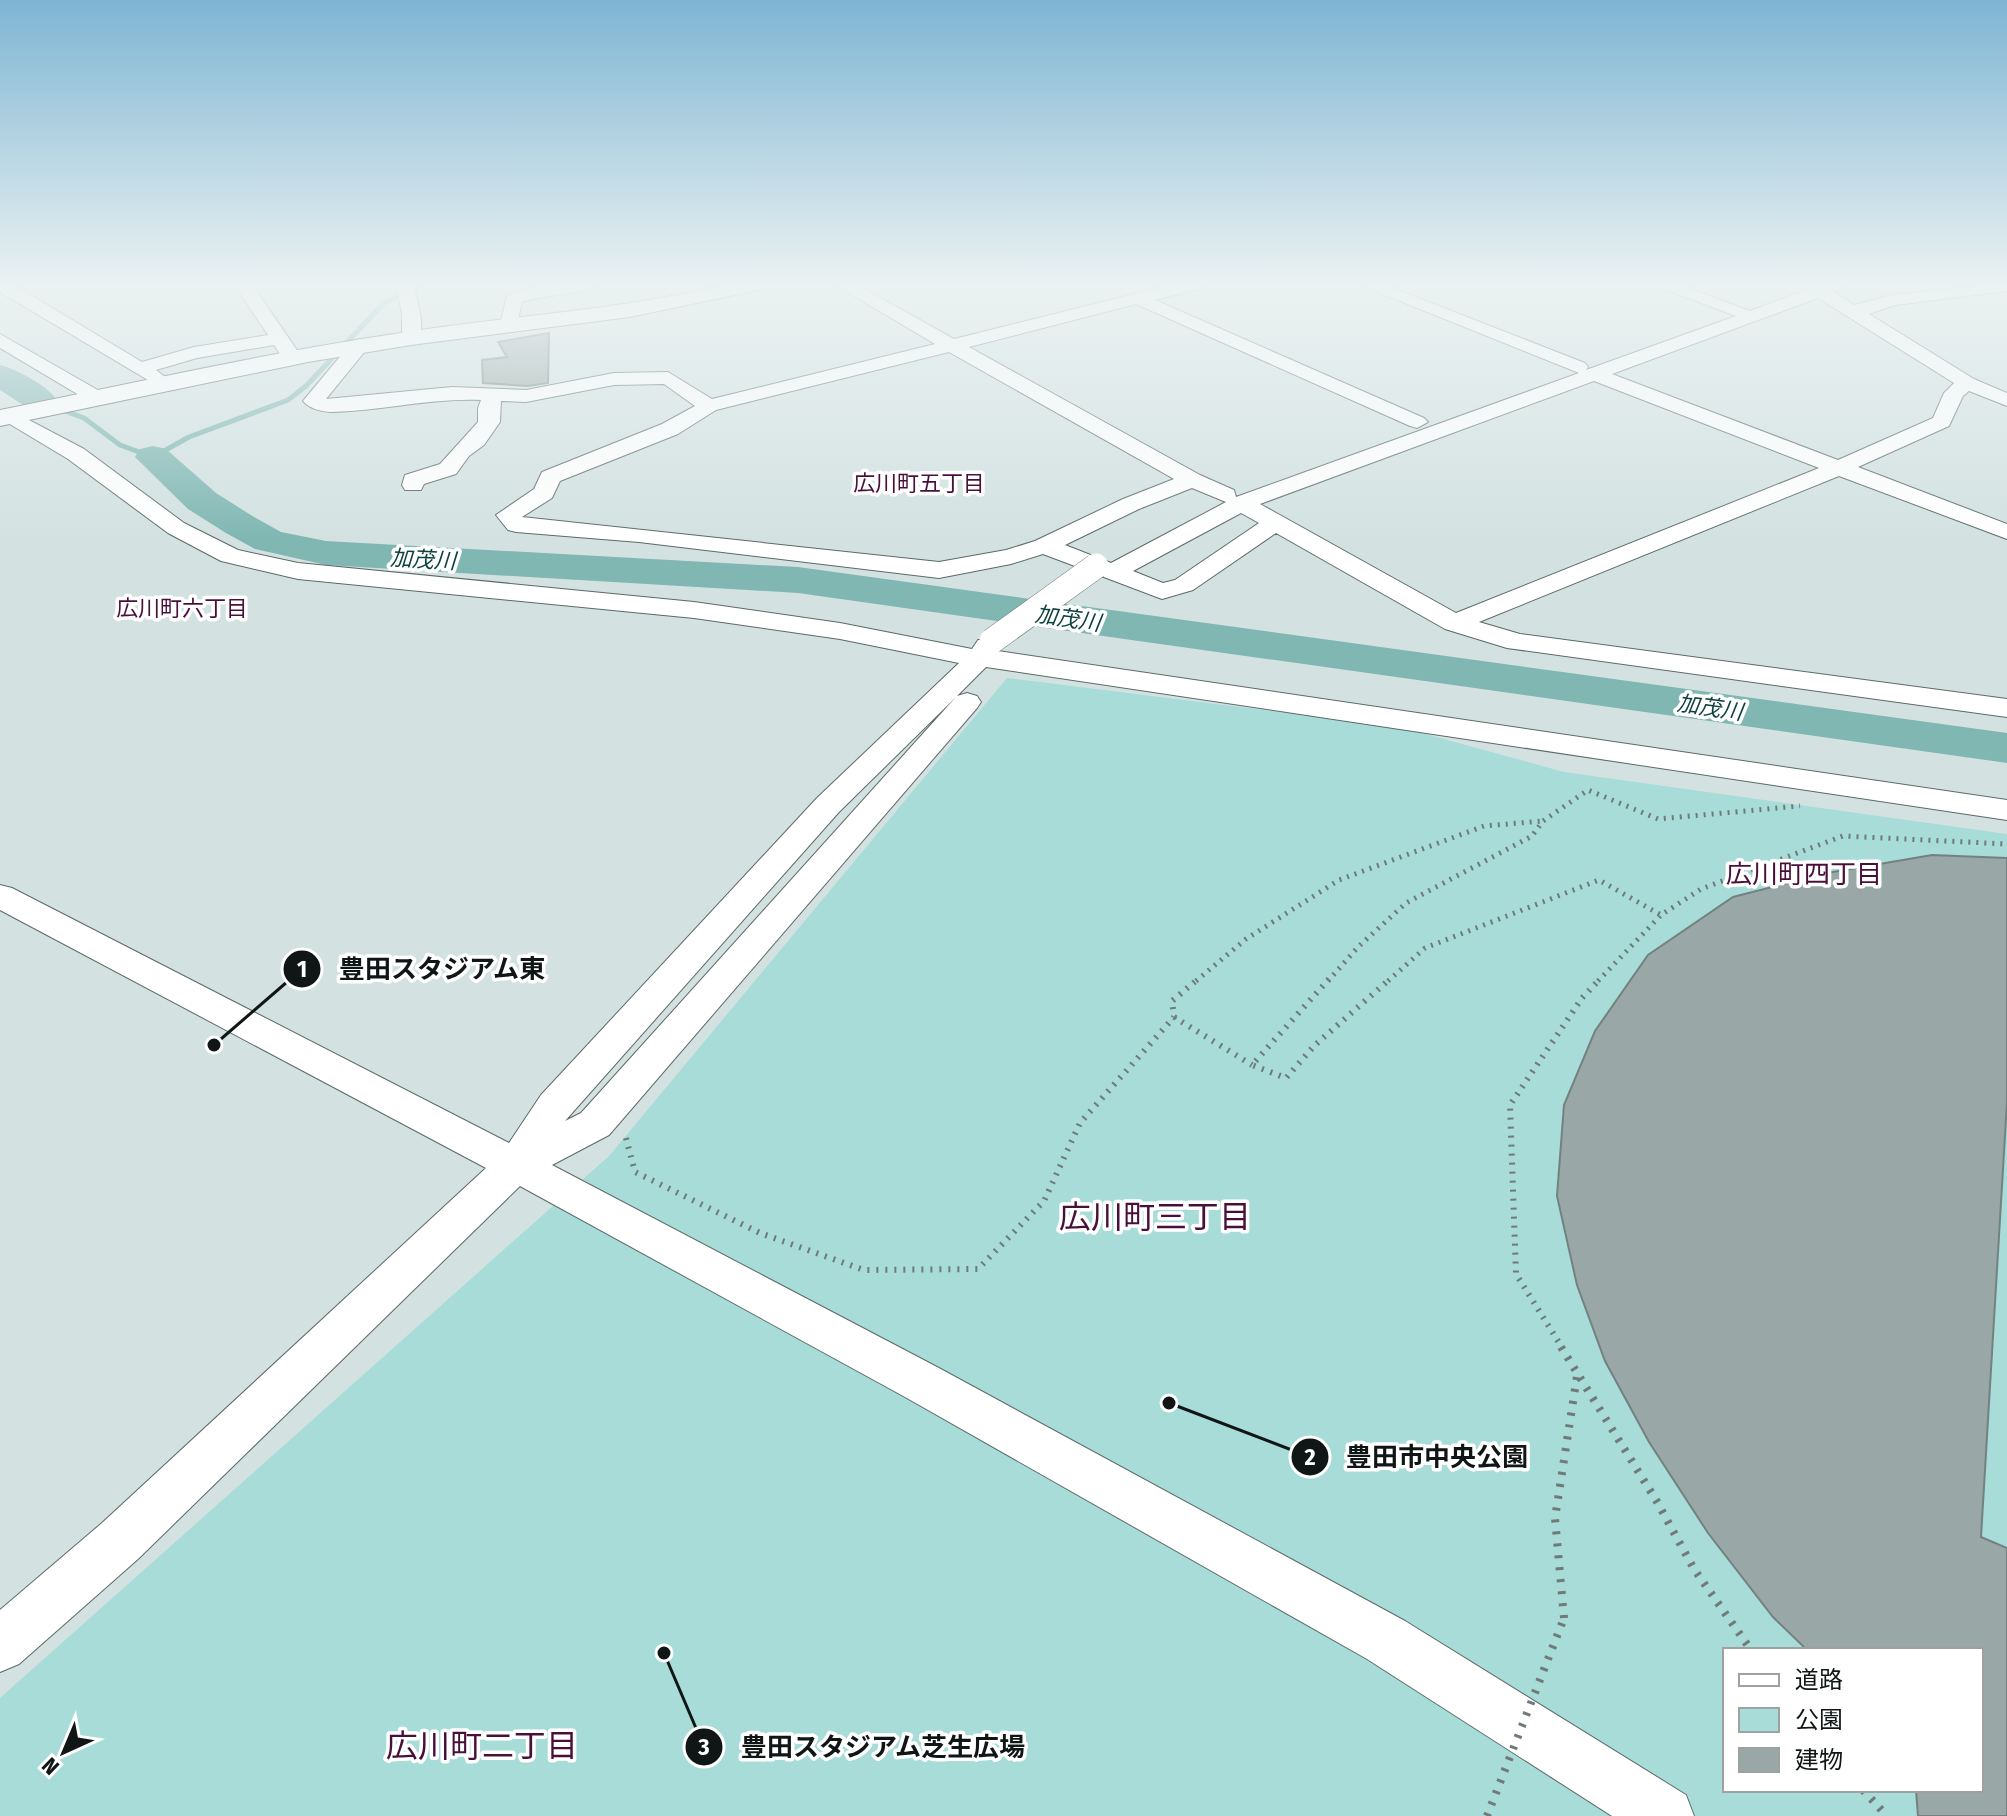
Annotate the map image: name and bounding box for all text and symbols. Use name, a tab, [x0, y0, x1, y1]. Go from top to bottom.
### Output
district label: 広川町五丁目	[853, 470, 985, 497]
water label: 加茂川	[389, 544, 459, 575]
district label: 広川町六丁目	[116, 595, 248, 622]
water label: 加茂川	[1033, 601, 1104, 637]
water label: 加茂川	[1675, 690, 1746, 726]
district label: 広川町四丁目	[1726, 859, 1882, 890]
callout: 豊田スタジアム東	[282, 944, 562, 994]
text: 豊田スタジアム東	[339, 954, 545, 985]
text: 1	[297, 955, 307, 983]
district label: 広川町三丁目	[1059, 1198, 1251, 1236]
callout: 豊田市中央公園	[1290, 1432, 1544, 1482]
text: 豊田市中央公園	[1346, 1442, 1528, 1473]
text: 2	[1303, 1443, 1316, 1471]
legend	[1723, 1648, 1983, 1792]
text: 道路	[1795, 1666, 1843, 1694]
text: 公園	[1795, 1706, 1843, 1734]
north arrow	[24, 1712, 104, 1792]
callout: 豊田スタジアム芝生広場	[684, 1722, 1042, 1772]
district label: 広川町二丁目	[386, 1727, 578, 1765]
text: 豊田スタジアム芝生広場	[741, 1732, 1025, 1763]
text: 3	[697, 1733, 710, 1761]
text: 建物	[1795, 1746, 1843, 1774]
text: N	[36, 1752, 65, 1780]

